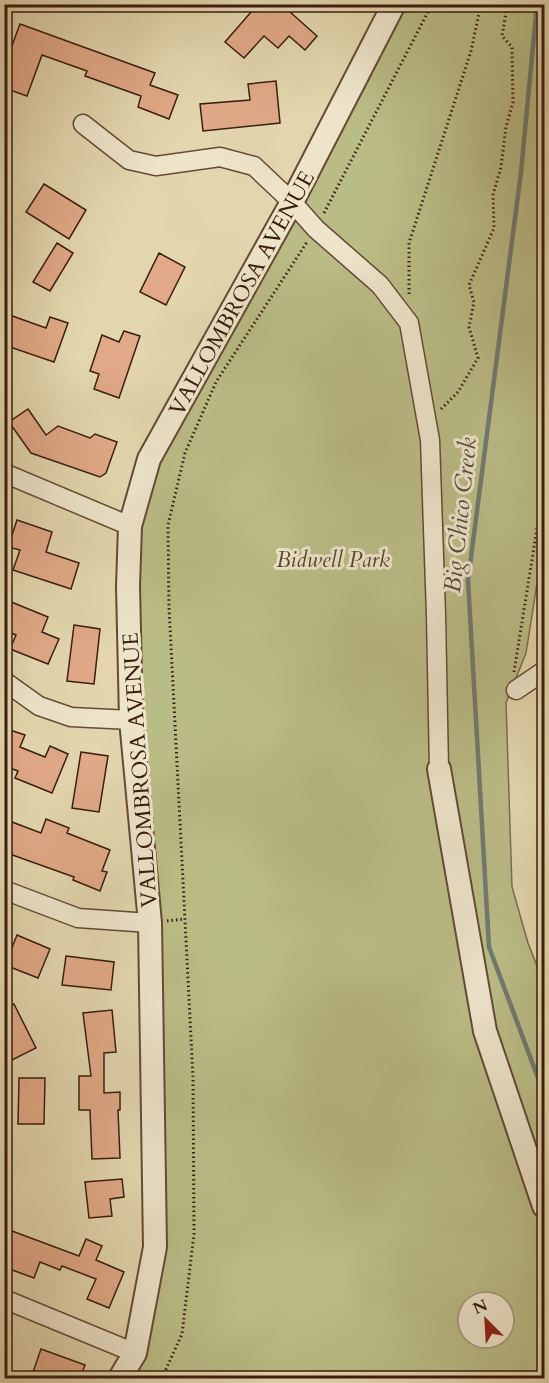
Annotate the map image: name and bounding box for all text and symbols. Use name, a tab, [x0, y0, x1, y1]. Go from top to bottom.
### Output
street label: VALLOMBROSA AVENUE	[162, 166, 322, 421]
water label: Big Chico Creek	[436, 436, 485, 594]
park label: Bidwell Park	[276, 545, 390, 575]
street label: VALLOMBROSA AVENUE	[115, 631, 165, 908]
north arrow	[456, 1290, 516, 1350]
text: N	[469, 1294, 491, 1320]

